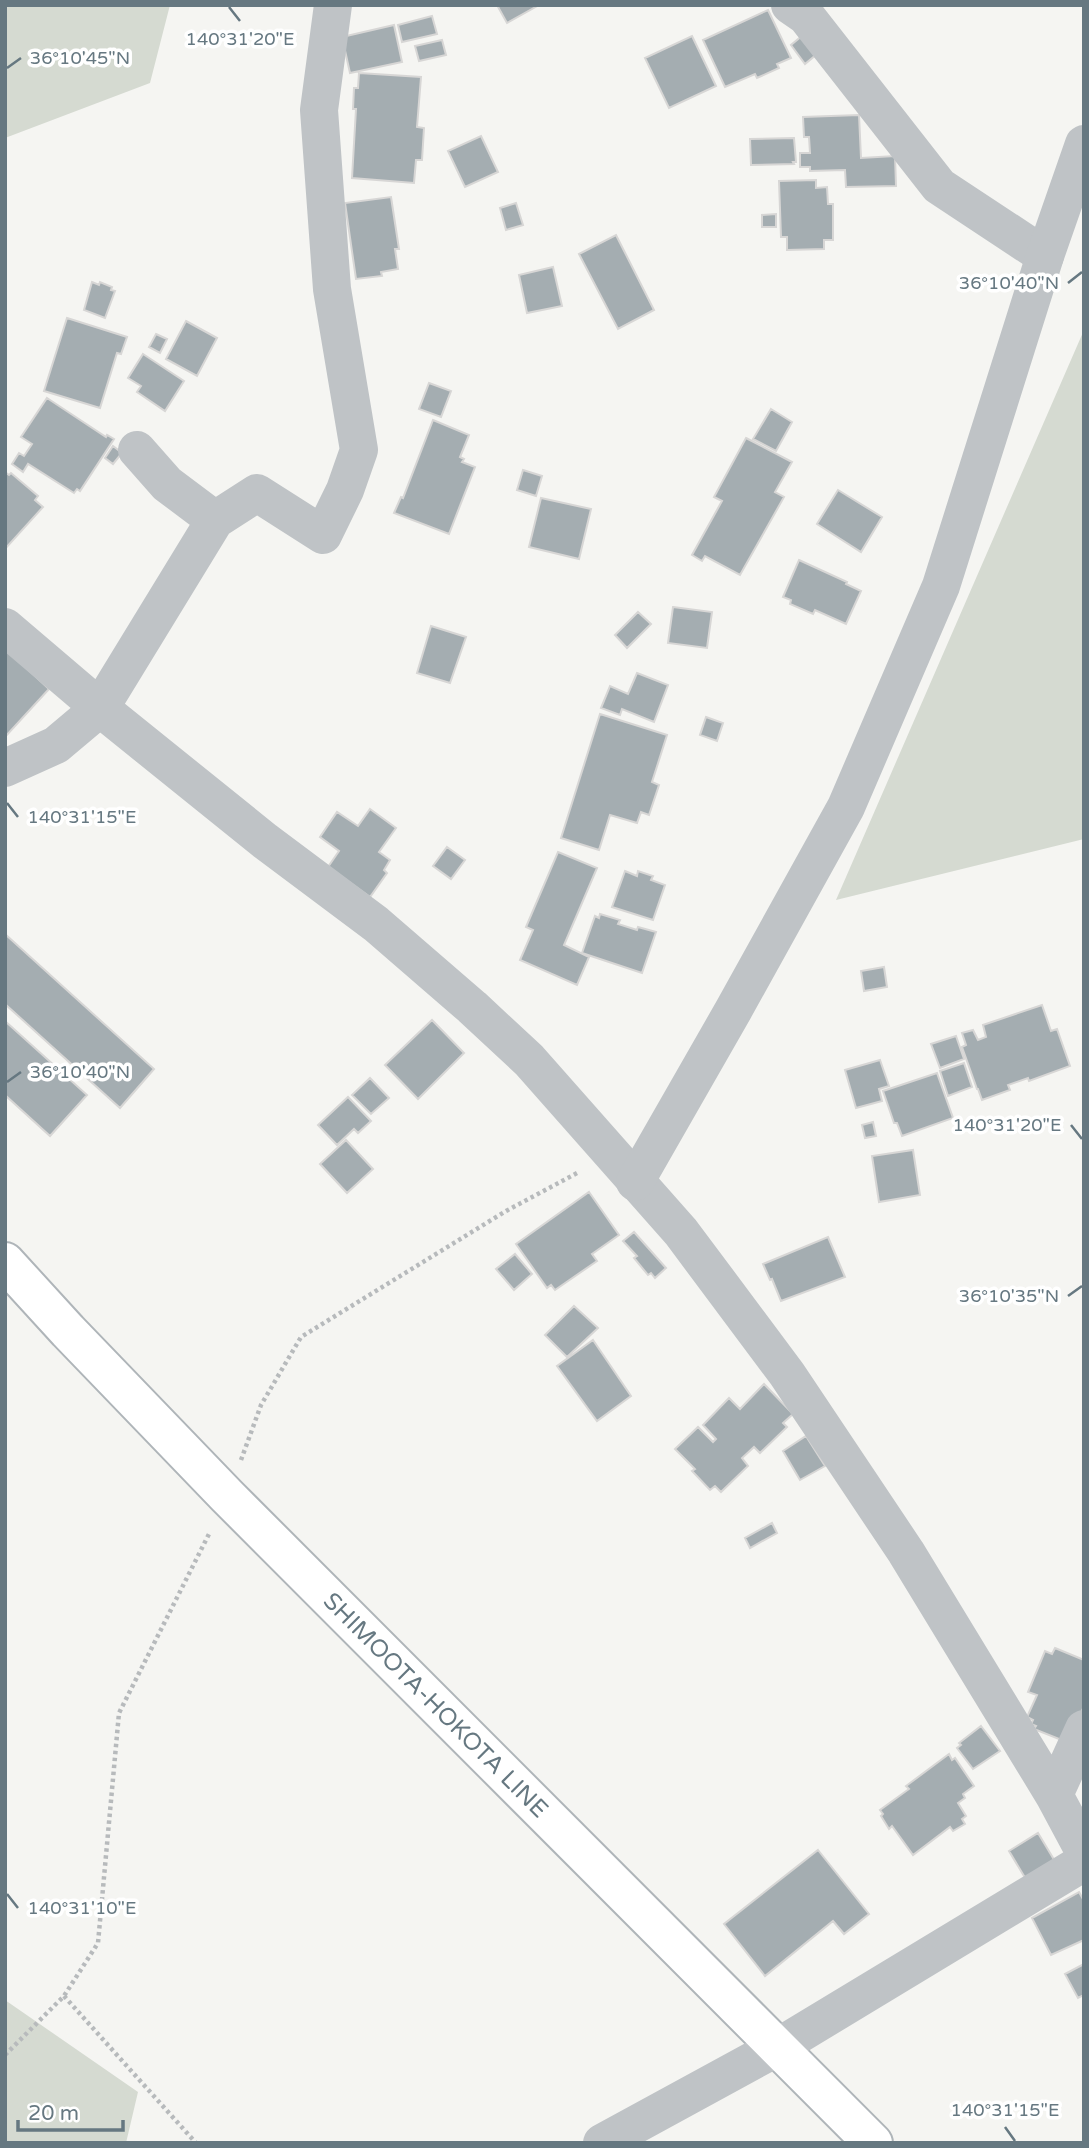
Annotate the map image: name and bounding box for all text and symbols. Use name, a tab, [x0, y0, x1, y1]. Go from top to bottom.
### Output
text: 140°31'20"E	[186, 28, 294, 50]
text: 36°10'45"N	[30, 47, 130, 69]
text: 36°10'40"N	[959, 272, 1059, 294]
text: 140°31'15"E	[28, 806, 136, 828]
text: 36°10'40"N	[30, 1061, 130, 1083]
text: 140°31'20"E	[953, 1114, 1061, 1136]
text: 36°10'35"N	[959, 1285, 1059, 1307]
street label: SHIMOOTA-HOKOTA LINE	[317, 1586, 554, 1824]
text: 140°31'10"E	[28, 1897, 136, 1919]
scale bar	[18, 2088, 122, 2132]
text: 140°31'15"E	[951, 2099, 1059, 2121]
text: 20 m	[28, 2101, 79, 2126]

